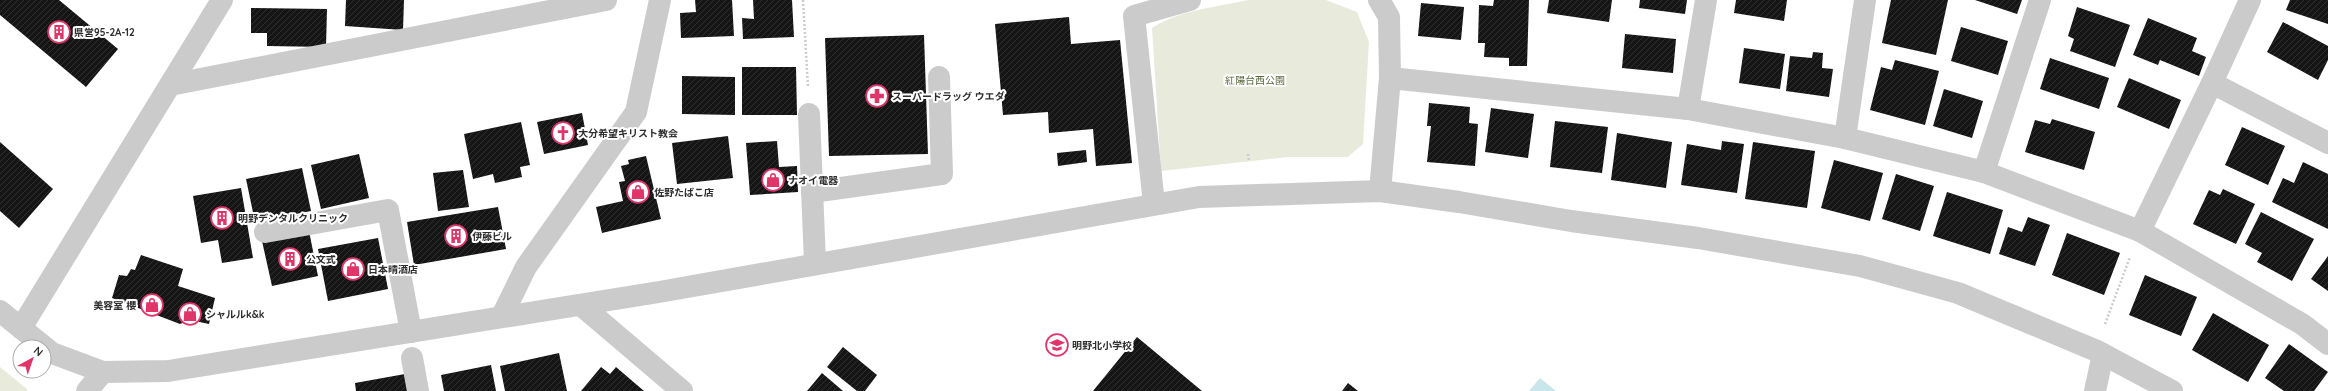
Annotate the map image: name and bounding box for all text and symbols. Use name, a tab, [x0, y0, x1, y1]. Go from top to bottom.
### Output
building icon: 県営95-2A-12	[46, 19, 72, 45]
place label: 県営95-2A-12	[74, 26, 135, 39]
park label: 紅陽台西公園	[1225, 74, 1285, 87]
pharmacy icon: スーパードラッグ ウエダ	[864, 83, 890, 109]
place label: スーパードラッグ ウエダ	[892, 90, 1005, 103]
church icon: 大分希望キリスト教会	[550, 120, 576, 146]
place label: 大分希望キリスト教会	[578, 127, 678, 140]
shop icon: ナオイ電器	[760, 167, 786, 193]
place label: ナオイ電器	[788, 174, 839, 187]
shop icon: 佐野たばこ店	[625, 179, 651, 205]
place label: 佐野たばこ店	[654, 186, 714, 199]
building icon: 明野デンタルクリニック	[209, 205, 235, 231]
place label: 明野デンタルクリニック	[238, 212, 348, 225]
building icon: 伊藤ビル	[443, 223, 469, 249]
place label: 伊藤ビル	[472, 230, 512, 243]
building icon: 公文式	[277, 246, 303, 272]
place label: 公文式	[306, 253, 336, 266]
shop icon: 日本晴酒店	[340, 256, 366, 282]
place label: 日本晴酒店	[368, 263, 418, 276]
shop icon: 美容室 櫻	[139, 292, 165, 318]
place label: 美容室 櫻	[93, 299, 136, 312]
shop icon: シャルルk&k	[177, 301, 203, 327]
place label: シャルルk&k	[206, 308, 265, 321]
school or university icon: 明野北小学校	[1044, 332, 1070, 358]
north arrow	[12, 339, 52, 379]
place label: 明野北小学校	[1072, 339, 1132, 352]
text: N	[31, 343, 46, 359]

